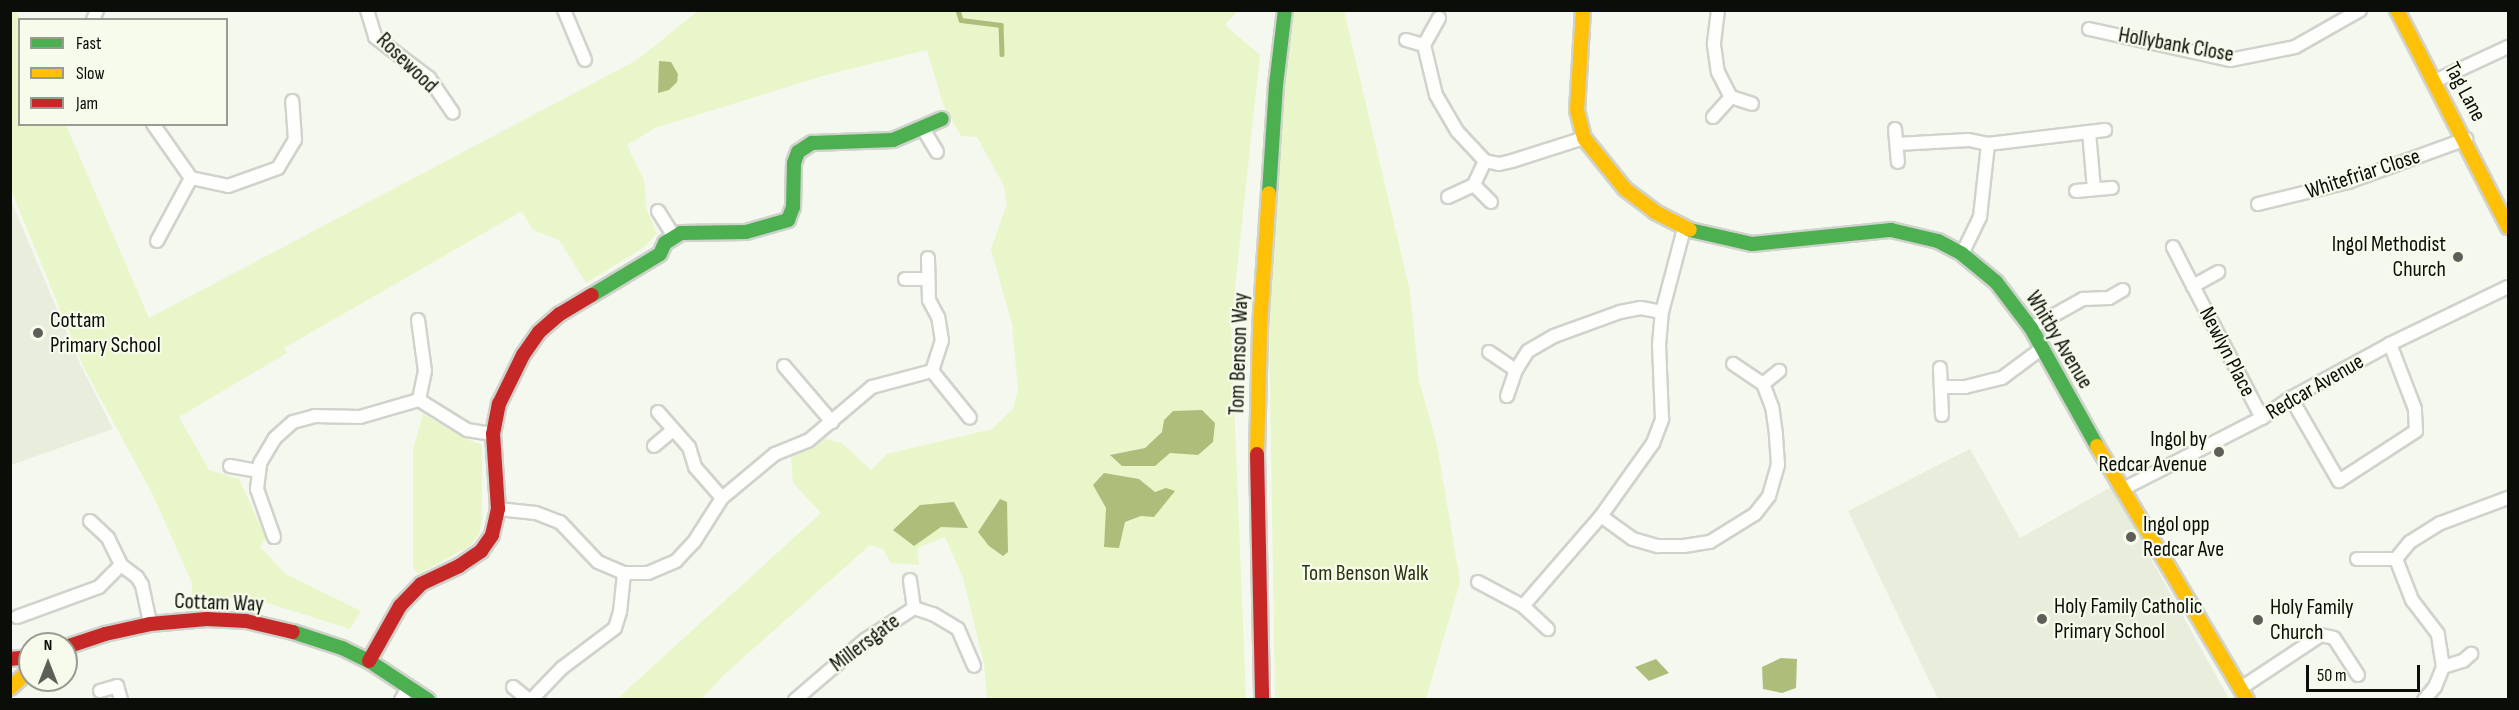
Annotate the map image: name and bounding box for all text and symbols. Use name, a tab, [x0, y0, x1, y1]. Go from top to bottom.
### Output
legend	[18, 18, 228, 126]
street label: Hollybank Close	[2116, 22, 2236, 68]
street label: Rosewood	[371, 27, 443, 99]
text: Fast	[76, 33, 101, 54]
street label: Tag Lane	[2439, 58, 2491, 126]
text: Slow	[76, 63, 105, 84]
text: Jam	[76, 93, 98, 114]
street label: Whitefriar Close	[2302, 143, 2424, 205]
place label: Ingol Methodist Church	[2332, 231, 2446, 282]
marker: Ingol Methodist Church	[2451, 250, 2465, 264]
street label: Whitby Avenue	[2020, 286, 2098, 394]
street label: Tom Benson Way	[1224, 292, 1254, 416]
street label: Newlyn Place	[2193, 303, 2261, 401]
place label: Cottam Primary School	[50, 307, 161, 358]
marker: Cottam Primary School	[31, 326, 45, 340]
street label: Redcar Avenue	[2261, 348, 2369, 426]
place label: Ingol by Redcar Avenue	[2098, 426, 2207, 478]
marker: Ingol by Redcar Avenue	[2212, 445, 2226, 459]
place label: Ingol opp Redcar Ave	[2143, 511, 2224, 562]
marker: Ingol opp Redcar Ave	[2124, 530, 2138, 544]
park label: Tom Benson Walk	[1302, 561, 1428, 587]
street label: Cottam Way	[174, 588, 264, 618]
place label: Holy Family Catholic Primary School	[2054, 593, 2203, 644]
place label: Holy Family Church	[2270, 594, 2354, 646]
street label: Millersgate	[825, 608, 905, 678]
marker: Holy Family Catholic Primary School	[2035, 612, 2049, 626]
marker: Holy Family Church	[2251, 613, 2265, 627]
north arrow	[18, 632, 78, 692]
text: N	[44, 636, 52, 655]
scale bar	[2309, 653, 2423, 691]
text: 50 m	[2317, 665, 2347, 686]

